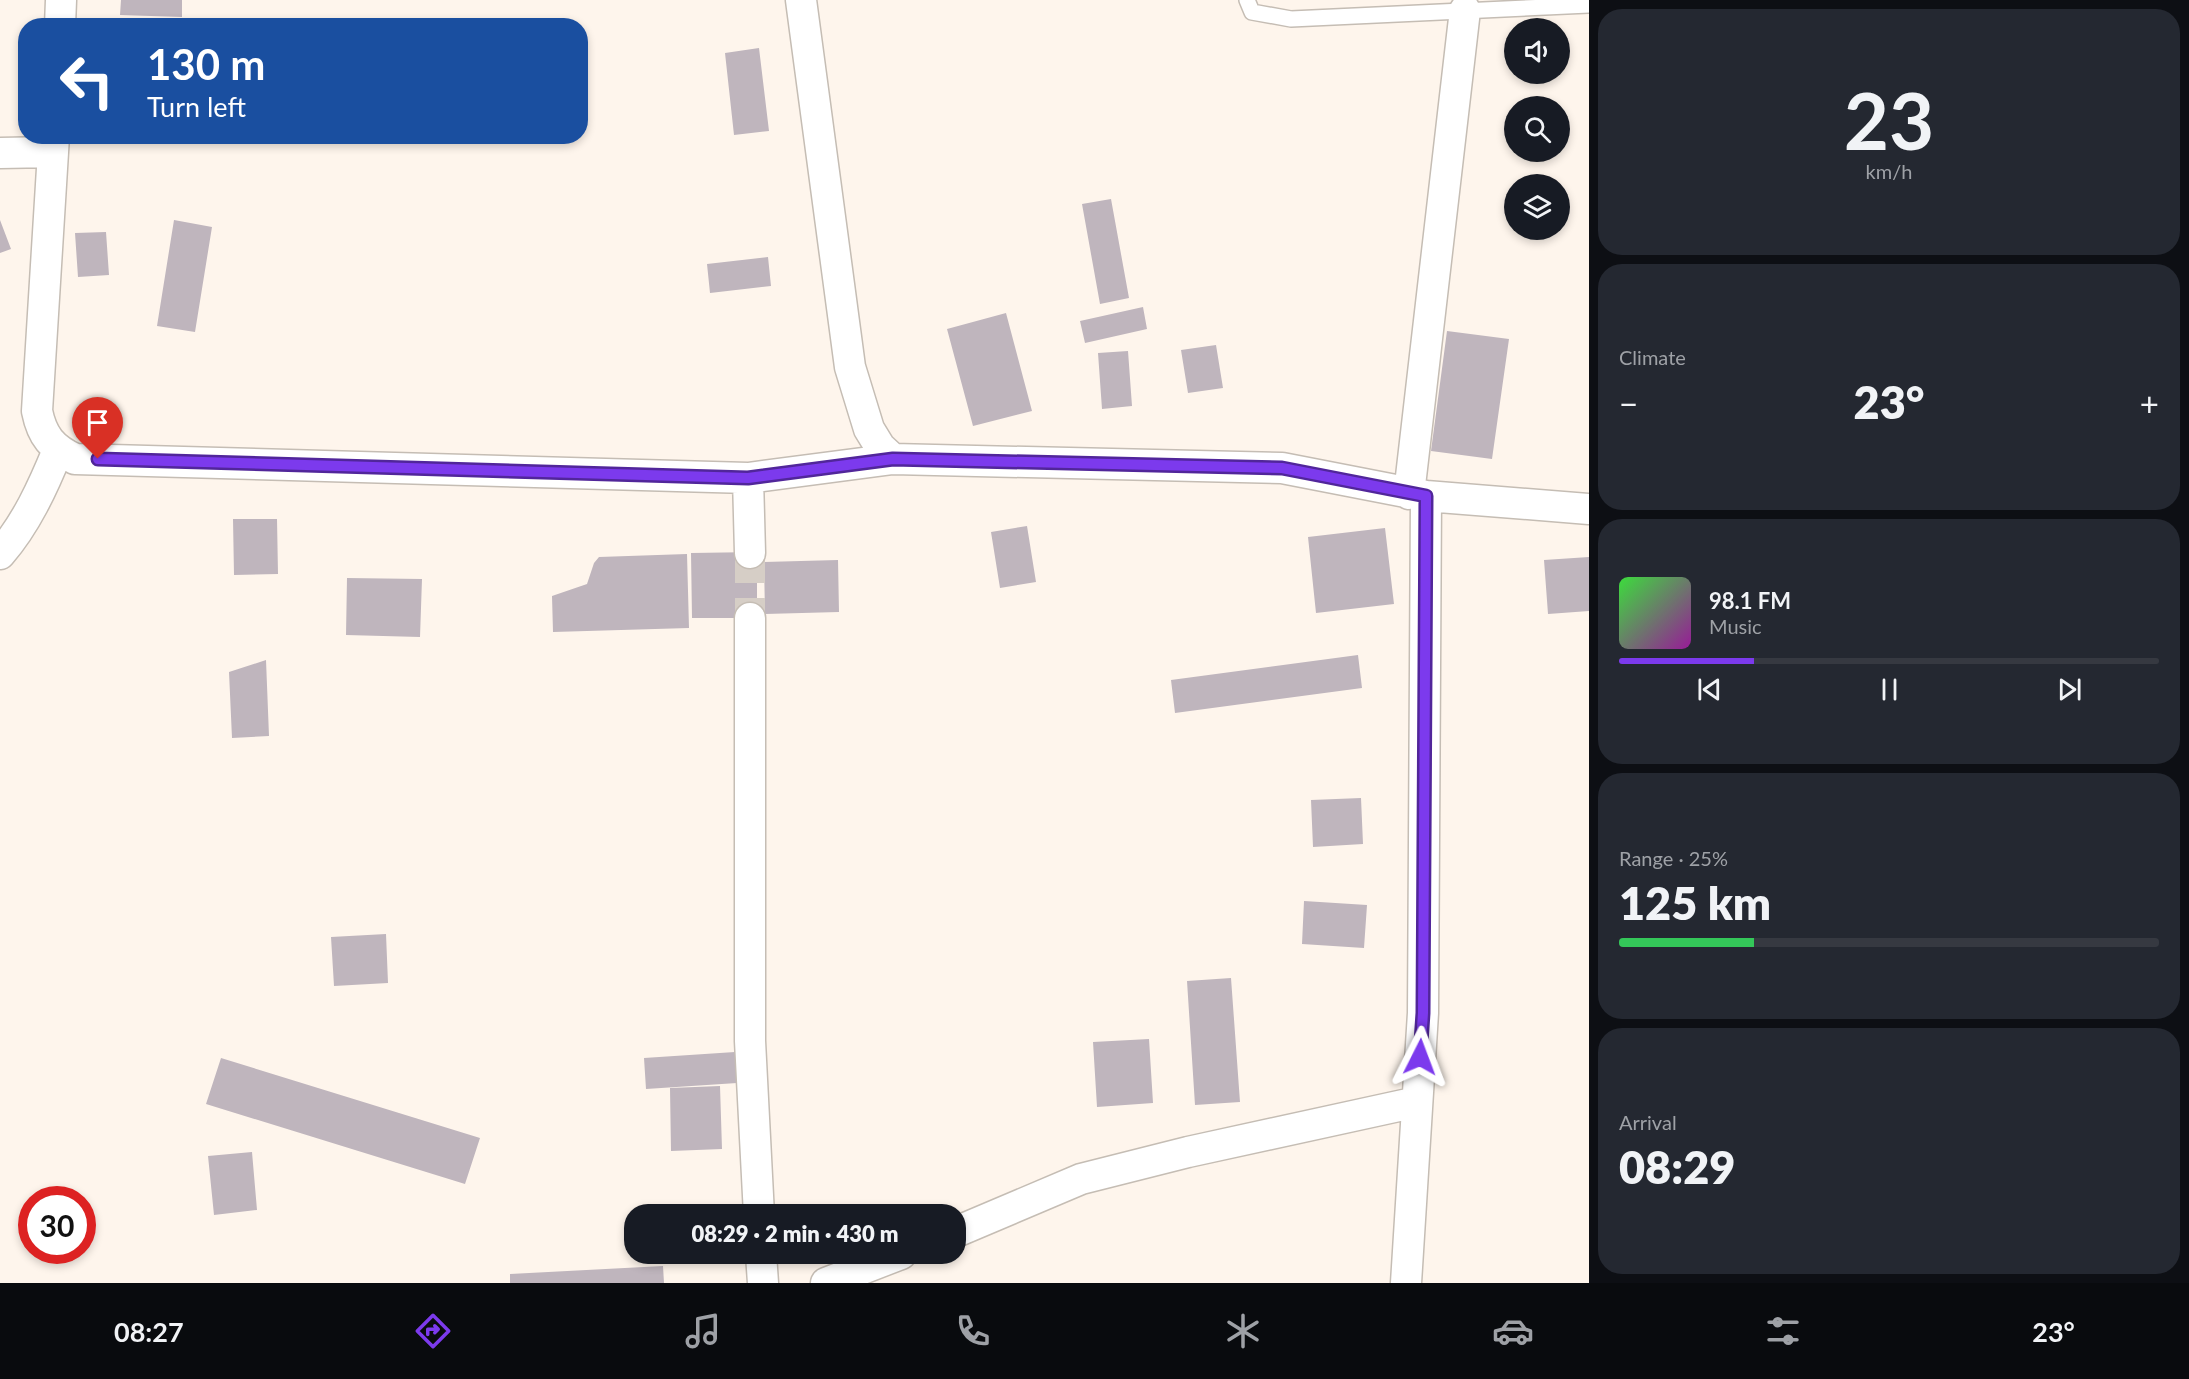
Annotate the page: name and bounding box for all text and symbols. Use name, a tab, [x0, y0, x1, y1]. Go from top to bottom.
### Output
map controls	[1504, 18, 1570, 240]
button: sound	[1504, 18, 1570, 84]
text: 130 m	[147, 39, 265, 89]
icon: left	[48, 42, 126, 120]
text: 23	[1844, 73, 1934, 167]
text: Turn left	[147, 90, 246, 123]
button: search	[1504, 96, 1570, 162]
text: km/h	[1866, 159, 1912, 183]
button: layers	[1504, 174, 1570, 240]
text: Climate	[1619, 345, 1686, 369]
text: 23°	[1854, 375, 1924, 429]
text: −	[1619, 383, 1638, 423]
text: +	[2140, 383, 2159, 423]
pin	[72, 397, 123, 459]
icon: arrive	[81, 406, 114, 439]
text: 98.1 FM	[1709, 587, 1791, 614]
text: Music	[1709, 614, 1762, 638]
icon: previous	[1693, 673, 1726, 706]
icon: pause	[1873, 673, 1906, 706]
icon: next	[2053, 673, 2086, 706]
text: Range · 25%	[1619, 846, 1728, 870]
text: 125 km	[1619, 876, 1771, 930]
position arrow	[1388, 1025, 1452, 1089]
text: Arrival	[1619, 1110, 1677, 1134]
text: 08:29	[1619, 1140, 1735, 1194]
speed limit sign: 30	[18, 1186, 96, 1264]
text: 08:29 · 2 min · 430 m	[692, 1220, 898, 1247]
icon: directions	[412, 1310, 454, 1352]
icon: music	[682, 1310, 724, 1352]
icon: phone	[952, 1310, 994, 1352]
icon: climate	[1222, 1310, 1264, 1352]
icon: car	[1492, 1310, 1534, 1352]
icon: filters	[1762, 1310, 1804, 1352]
text: 08:27	[114, 1315, 184, 1348]
text: 23°	[2032, 1315, 2075, 1348]

